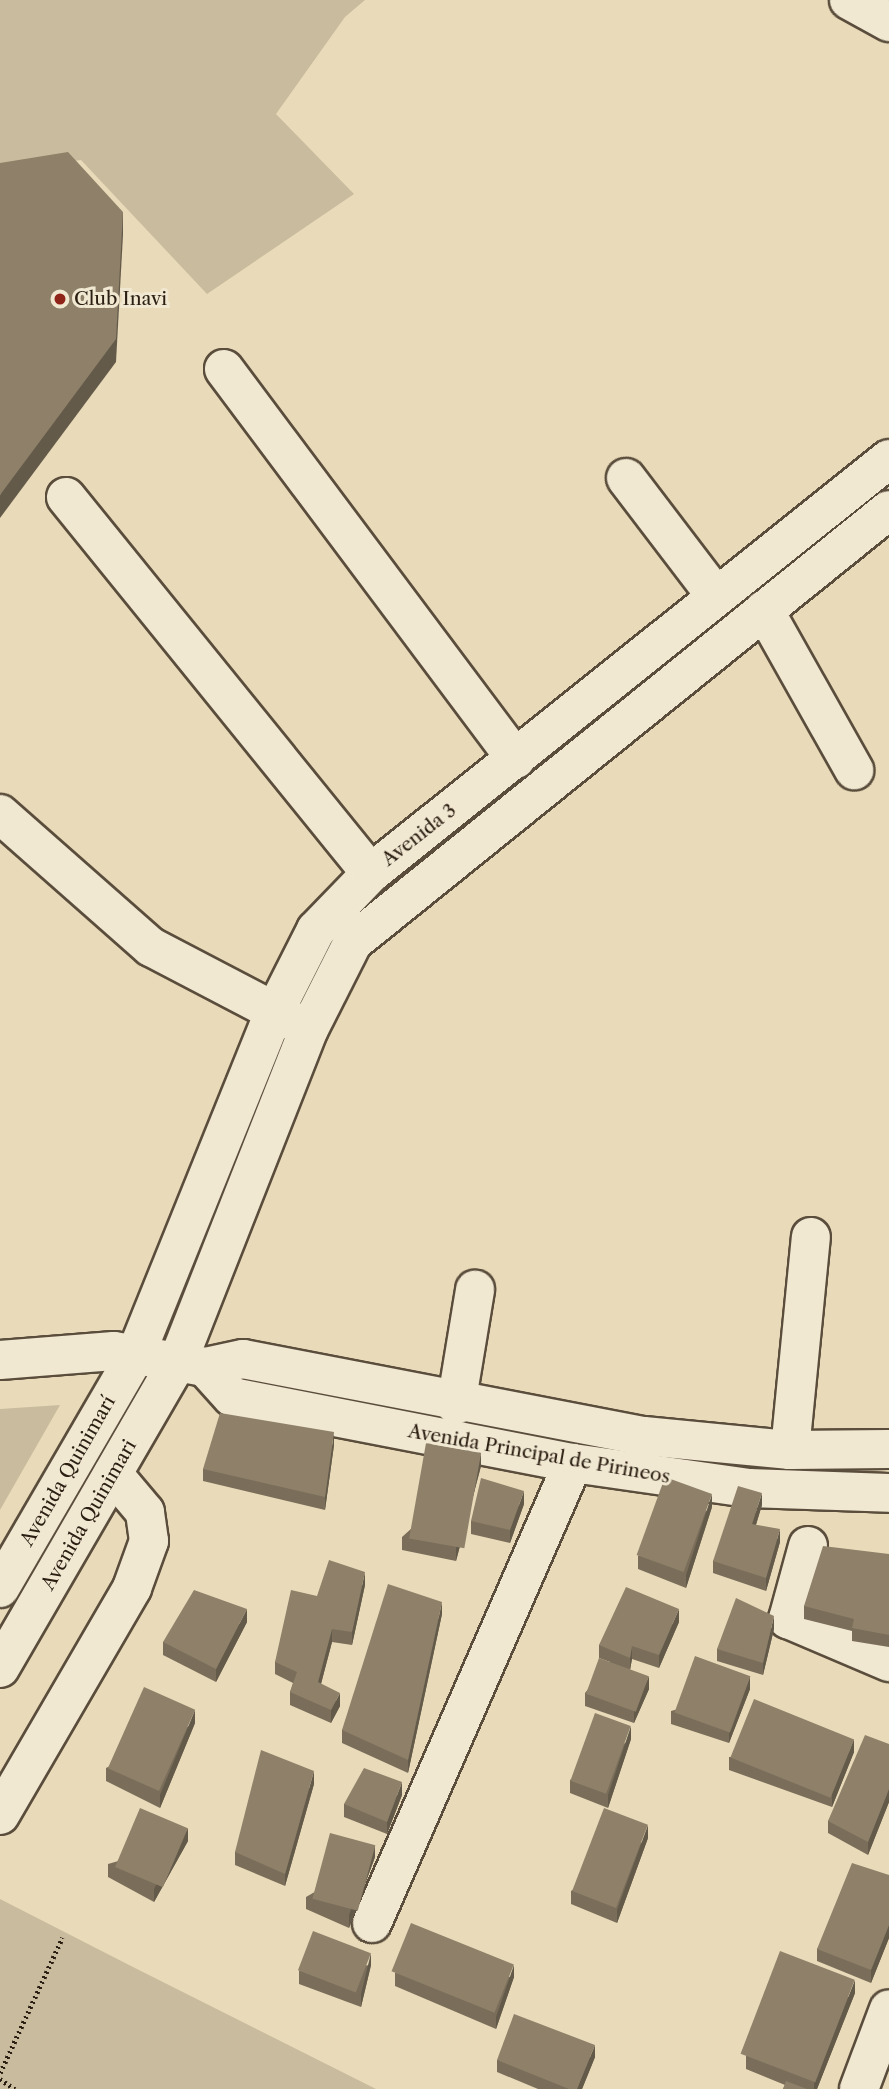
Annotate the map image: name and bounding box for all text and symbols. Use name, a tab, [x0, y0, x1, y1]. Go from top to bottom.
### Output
place label: Club Inavi	[74, 288, 167, 310]
marker: Club Inavi	[52, 291, 68, 307]
street label: Avenida 3	[377, 799, 461, 871]
street label: Avenida Quinimarí	[16, 1392, 120, 1550]
street label: Avenida Principal de Pirineos	[406, 1420, 672, 1488]
street label: Avenida Quinimari	[37, 1436, 141, 1594]

